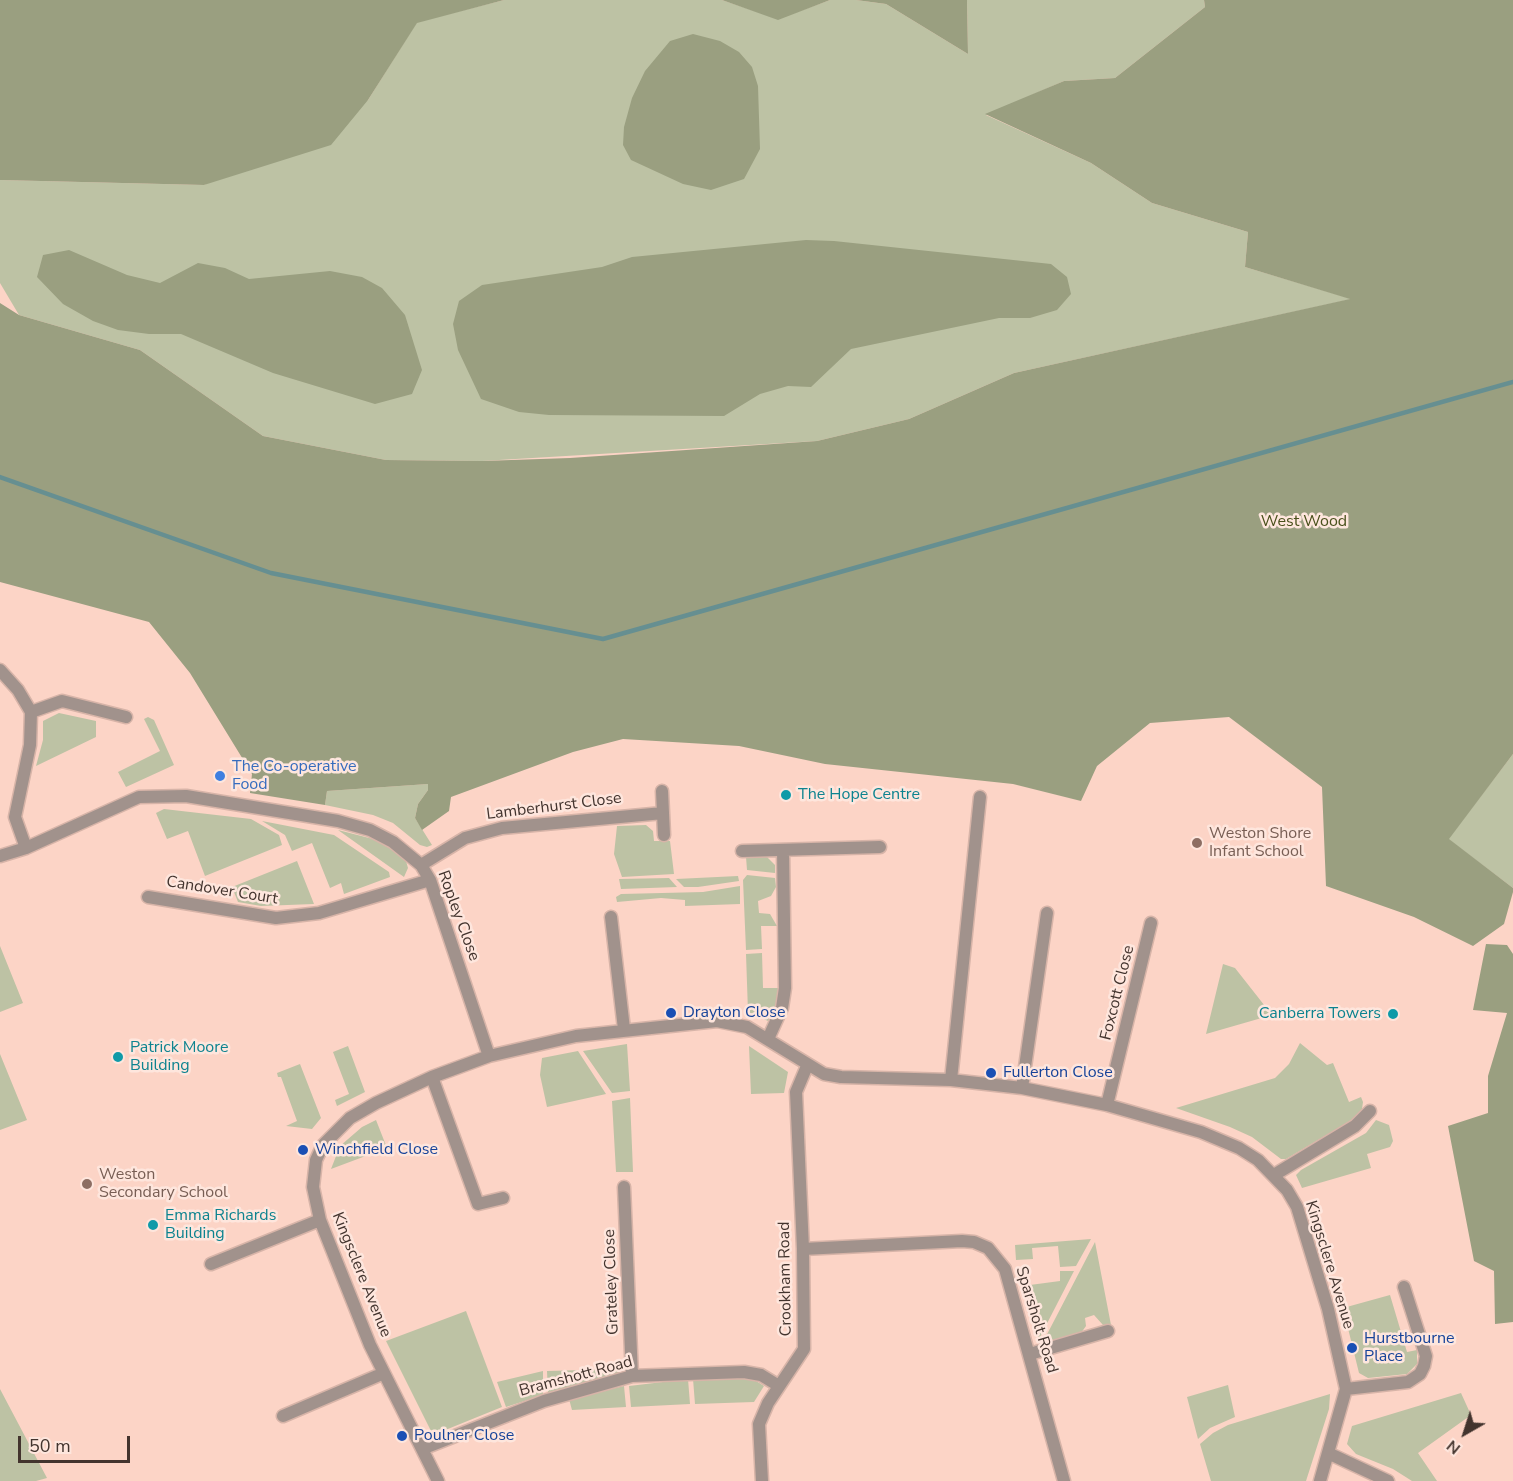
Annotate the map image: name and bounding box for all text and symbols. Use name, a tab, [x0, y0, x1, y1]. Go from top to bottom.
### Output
park label: West Wood	[1261, 512, 1347, 532]
place label: The Co-operative Food	[232, 757, 357, 795]
marker: The Co-operative Food	[213, 769, 227, 783]
place label: The Hope Centre	[798, 785, 920, 805]
marker: The Hope Centre	[779, 788, 793, 802]
street label: Lamberhurst Close	[485, 789, 623, 825]
place label: Weston Shore Infant School	[1209, 824, 1311, 862]
marker: Weston Shore Infant School	[1190, 836, 1204, 850]
street label: Ropley Close	[433, 868, 483, 964]
street label: Candover Court	[165, 873, 279, 909]
street label: Foxcott Close	[1097, 944, 1139, 1042]
place label: Drayton Close	[683, 1003, 785, 1023]
place label: Canberra Towers	[1259, 1004, 1381, 1024]
marker: Drayton Close	[664, 1006, 678, 1020]
marker: Canberra Towers	[1386, 1007, 1400, 1021]
place label: Patrick Moore Building	[130, 1038, 228, 1076]
marker: Patrick Moore Building	[111, 1050, 125, 1064]
place label: Fullerton Close	[1003, 1063, 1113, 1083]
marker: Fullerton Close	[984, 1066, 998, 1080]
place label: Winchfield Close	[315, 1140, 438, 1160]
marker: Winchfield Close	[296, 1143, 310, 1157]
place label: Weston Secondary School	[99, 1165, 228, 1203]
marker: Weston Secondary School	[80, 1177, 94, 1191]
street label: Kingsclere Avenue	[1300, 1199, 1358, 1331]
place label: Emma Richards Building	[165, 1206, 276, 1244]
street label: Kingsclere Avenue	[327, 1210, 395, 1340]
marker: Emma Richards Building	[146, 1218, 160, 1232]
street label: Crookham Road	[775, 1221, 797, 1337]
street label: Grateley Close	[601, 1229, 623, 1335]
street label: Sparsholt Road	[1011, 1264, 1061, 1376]
place label: Hurstbourne Place	[1364, 1329, 1455, 1367]
marker: Hurstbourne Place	[1345, 1341, 1359, 1355]
street label: Bramshott Road	[517, 1353, 635, 1401]
north arrow	[1435, 1403, 1495, 1463]
scale bar	[21, 1424, 134, 1462]
place label: Poulner Close	[414, 1426, 514, 1446]
marker: Poulner Close	[395, 1429, 409, 1443]
text: 50 m	[29, 1434, 71, 1458]
text: N	[1442, 1435, 1465, 1459]

